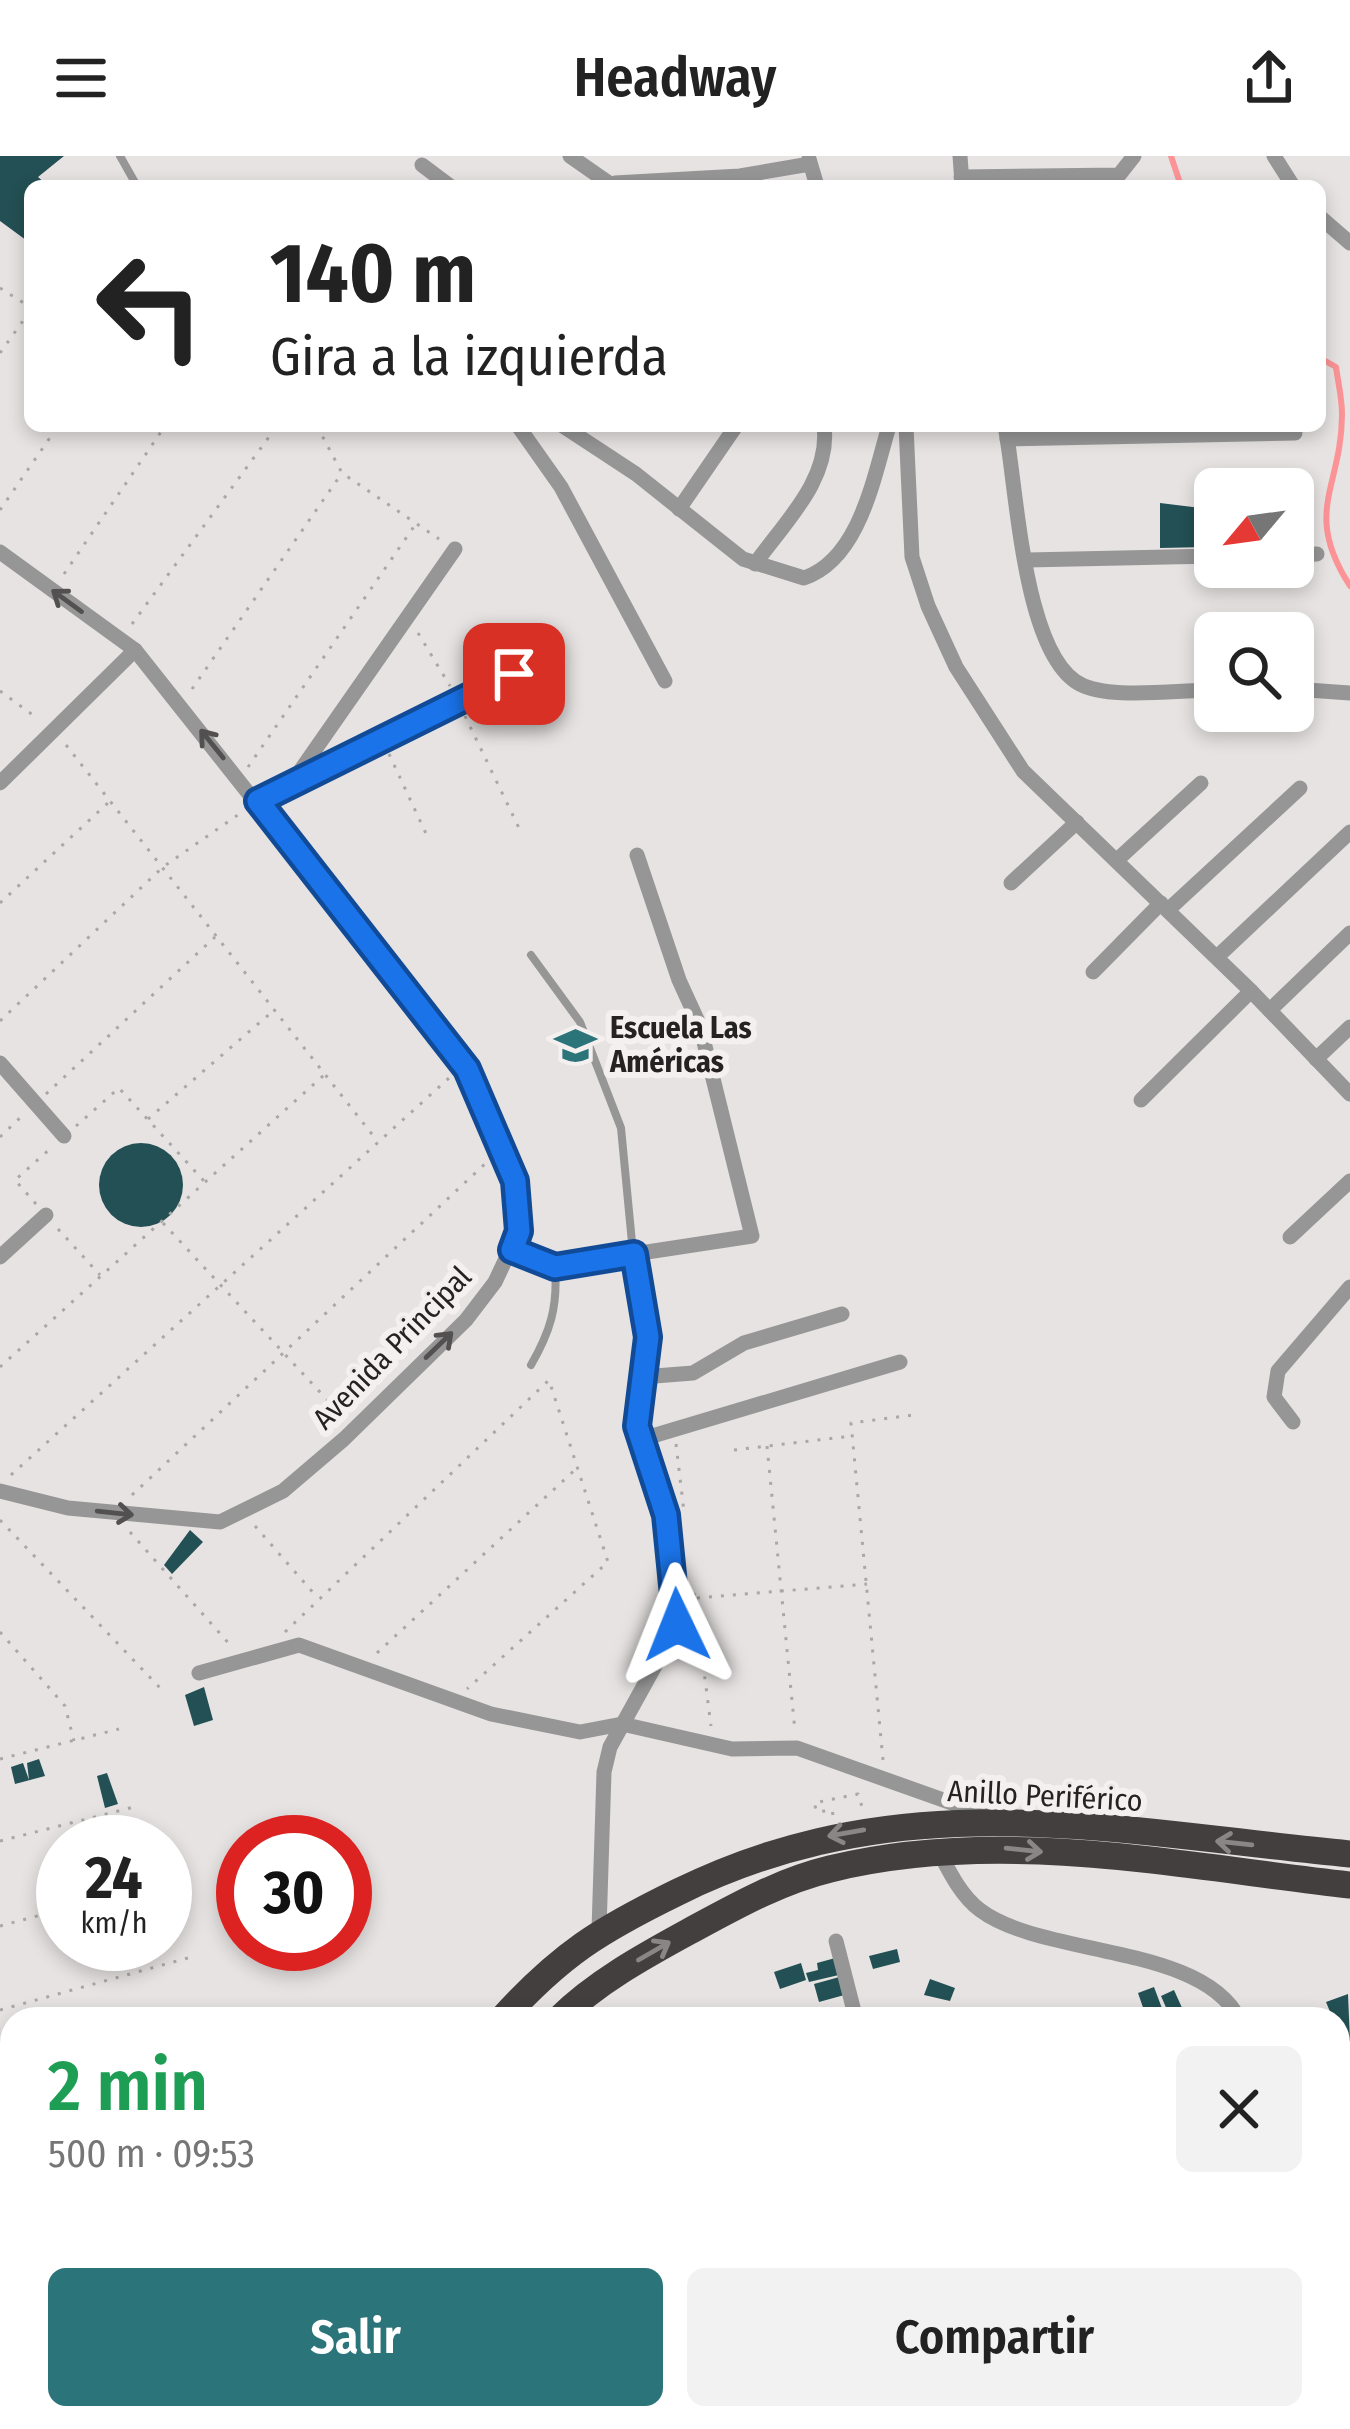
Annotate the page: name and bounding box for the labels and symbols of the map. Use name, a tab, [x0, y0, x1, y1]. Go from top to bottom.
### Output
north arrow	[1194, 468, 1314, 588]
one-way arrow	[51, 589, 84, 615]
pin	[463, 623, 565, 725]
one-way arrow	[199, 729, 226, 761]
place label: Escuela Las Américas	[609, 1010, 752, 1080]
school or university icon: Escuela Las Américas	[553, 1022, 599, 1068]
street label: Avenida Principal	[305, 1259, 479, 1437]
one-way arrow	[424, 1332, 453, 1360]
one-way arrow	[94, 1502, 133, 1525]
position arrow	[614, 1562, 740, 1688]
street label: Anillo Periférico	[947, 1773, 1143, 1819]
speed limit sign: 30	[216, 1815, 372, 1971]
one-way arrow	[827, 1823, 866, 1846]
one-way arrow	[1215, 1831, 1254, 1854]
one-way arrow	[1003, 1839, 1042, 1862]
one-way arrow	[636, 1939, 671, 1962]

